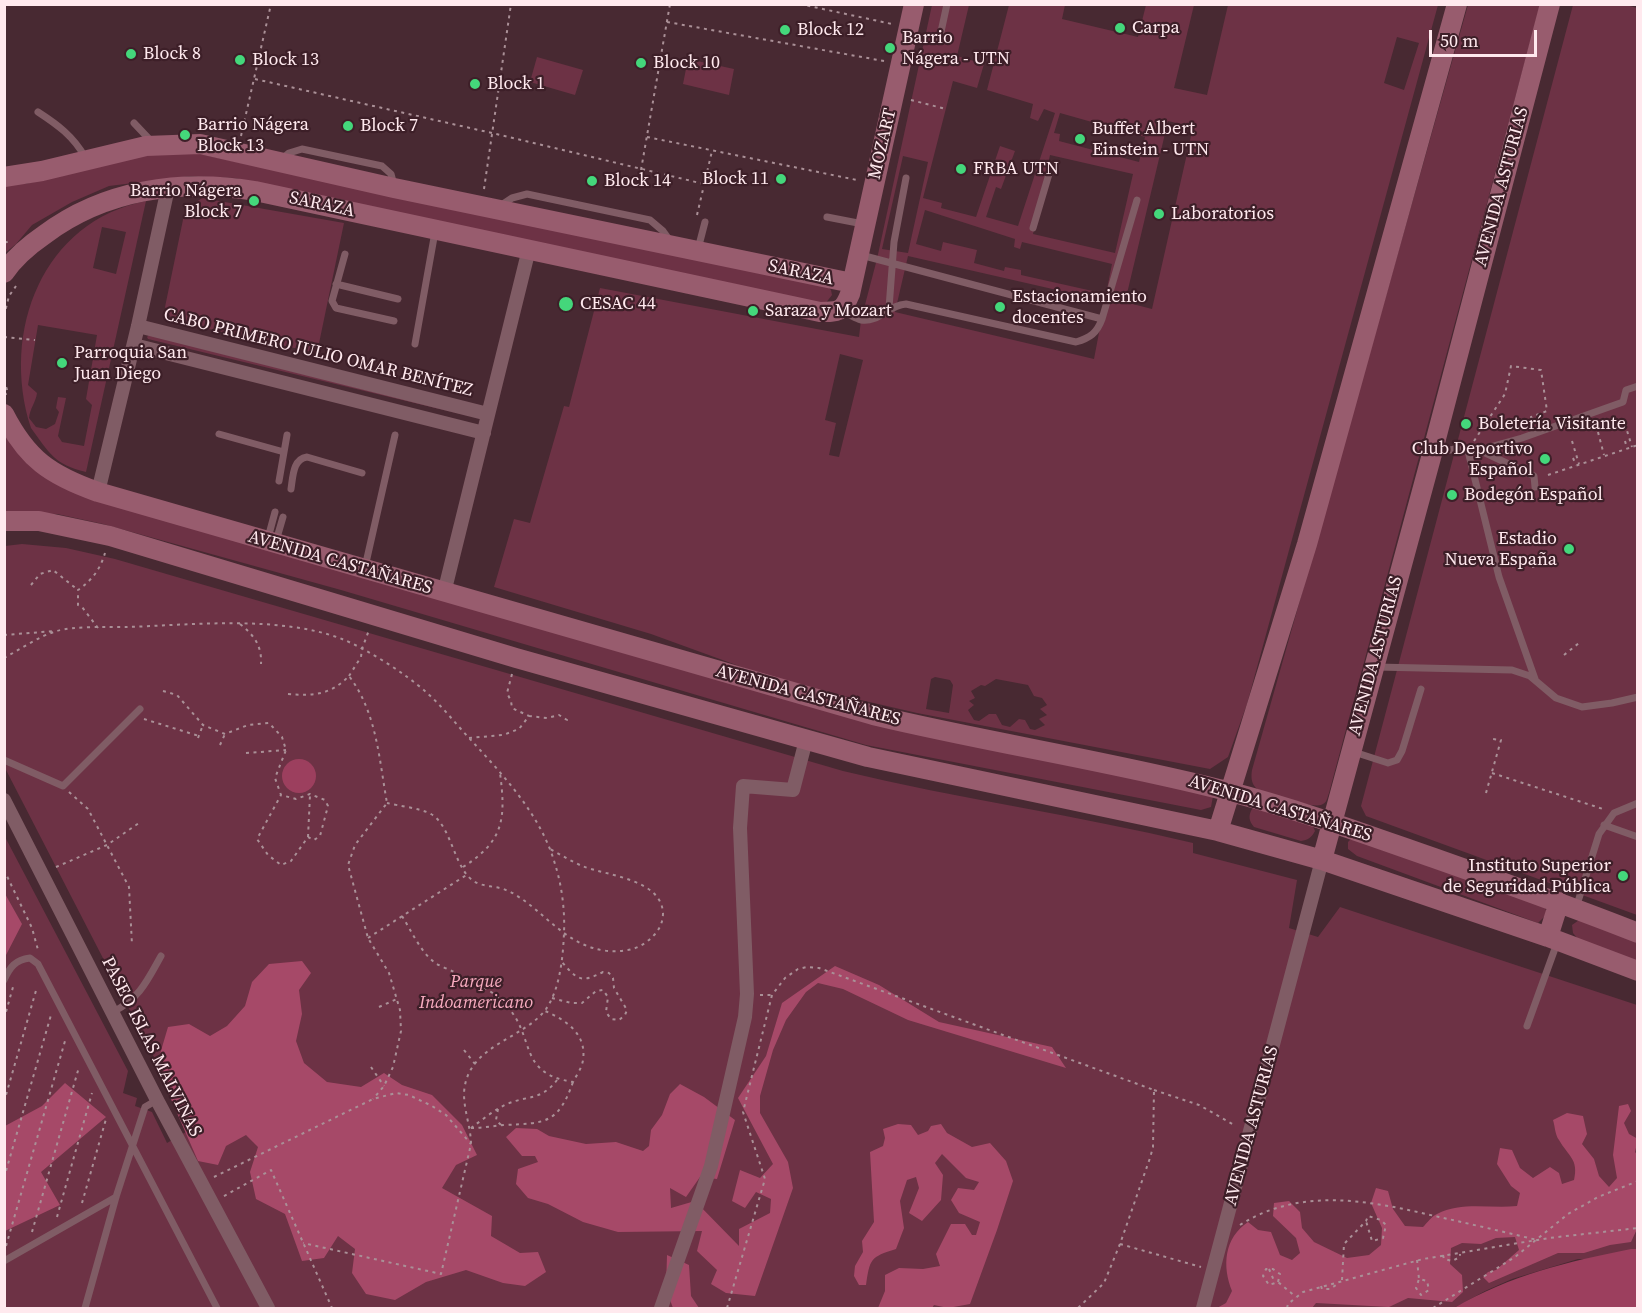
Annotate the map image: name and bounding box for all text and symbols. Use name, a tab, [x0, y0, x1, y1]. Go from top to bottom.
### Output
place label: Carpa	[1132, 17, 1180, 39]
scale bar	[1432, 18, 1540, 56]
place label: Block 12	[797, 19, 864, 41]
marker: Carpa	[1113, 21, 1127, 35]
marker: Block 12	[778, 23, 792, 37]
place label: Barrio Nágera - UTN	[902, 27, 1010, 70]
text: 50 m	[1440, 28, 1478, 53]
marker: Barrio Nágera - UTN	[883, 41, 897, 55]
place label: Block 8	[143, 43, 201, 65]
marker: Block 8	[124, 47, 138, 61]
place label: Block 13	[252, 49, 319, 71]
place label: Block 10	[653, 52, 720, 74]
marker: Block 13	[233, 53, 247, 67]
marker: Block 10	[634, 56, 648, 70]
place label: Block 1	[487, 73, 545, 95]
marker: Block 1	[468, 77, 482, 91]
street label: AVENIDA ASTURIAS	[1470, 105, 1534, 269]
street label: MOZART	[864, 106, 902, 182]
place label: Barrio Nágera Block 13	[197, 114, 309, 156]
place label: Block 7	[360, 115, 418, 137]
place label: Buffet Albert Einstein - UTN	[1092, 118, 1209, 160]
marker: Block 7	[341, 119, 355, 133]
marker: Barrio Nágera Block 13	[178, 128, 192, 142]
marker: Buffet Albert Einstein - UTN	[1073, 132, 1087, 146]
place label: FRBA UTN	[973, 158, 1059, 180]
marker: FRBA UTN	[954, 162, 968, 176]
place label: Block 11	[702, 168, 769, 190]
place label: Block 14	[604, 170, 671, 192]
marker: Block 11	[774, 172, 788, 186]
marker: Block 14	[585, 174, 599, 188]
place label: Barrio Nágera Block 7	[130, 180, 242, 222]
street label: SARAZA	[287, 188, 357, 222]
marker: Barrio Nágera Block 7	[247, 194, 261, 208]
place label: Laboratorios	[1171, 203, 1274, 225]
marker: Laboratorios	[1152, 207, 1166, 221]
street label: SARAZA	[766, 256, 836, 290]
place label: Estacionamiento docentes	[1012, 286, 1147, 328]
place label: CESAC 44	[580, 293, 656, 315]
marker: CESAC 44	[557, 295, 575, 313]
place label: Saraza y Mozart	[765, 300, 892, 322]
marker: Estacionamiento docentes	[993, 300, 1007, 314]
street label: CABO PRIMERO JULIO OMAR BENÍTEZ	[161, 304, 475, 402]
marker: Saraza y Mozart	[746, 304, 760, 318]
place label: Parroquia San Juan Diego	[74, 342, 187, 385]
marker: Parroquia San Juan Diego	[55, 356, 69, 370]
place label: Boletería Visitante	[1478, 413, 1626, 435]
marker: Boletería Visitante	[1459, 417, 1473, 431]
place label: Club Deportivo Español	[1412, 438, 1533, 480]
marker: Club Deportivo Español	[1538, 452, 1552, 466]
place label: Bodegón Español	[1464, 484, 1603, 506]
marker: Bodegón Español	[1445, 488, 1459, 502]
street label: AVENIDA CASTAÑARES	[246, 526, 434, 600]
place label: Estadio Nueva España	[1445, 528, 1557, 570]
marker: Estadio Nueva España	[1562, 542, 1576, 556]
street label: AVENIDA ASTURIAS	[1344, 574, 1408, 738]
street label: AVENIDA CASTAÑARES	[713, 661, 903, 731]
street label: AVENIDA CASTAÑARES	[1186, 771, 1374, 847]
place label: Instituto Superior de Seguridad Pública	[1443, 855, 1611, 898]
marker: Instituto Superior de Seguridad Pública	[1616, 869, 1630, 883]
street label: PASEO ISLAS MALVINAS	[96, 953, 206, 1141]
park label: Parque Indoamericano	[419, 971, 533, 1014]
street label: AVENIDA ASTURIAS	[1220, 1044, 1284, 1208]

